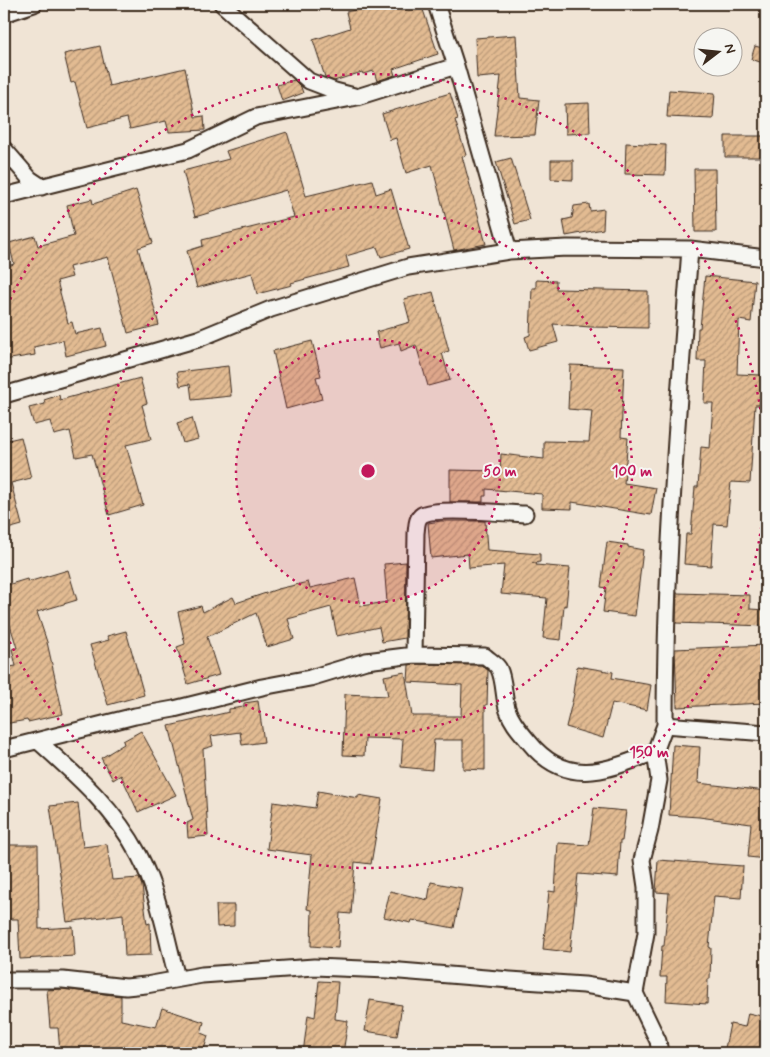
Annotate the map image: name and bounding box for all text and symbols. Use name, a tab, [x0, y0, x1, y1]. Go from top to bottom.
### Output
north arrow	[692, 28, 742, 78]
text: N	[720, 42, 739, 56]
centre of rings	[359, 462, 377, 480]
text: 50 m	[483, 462, 517, 482]
text: 100 m	[612, 462, 652, 482]
text: 150 m	[629, 743, 669, 763]

